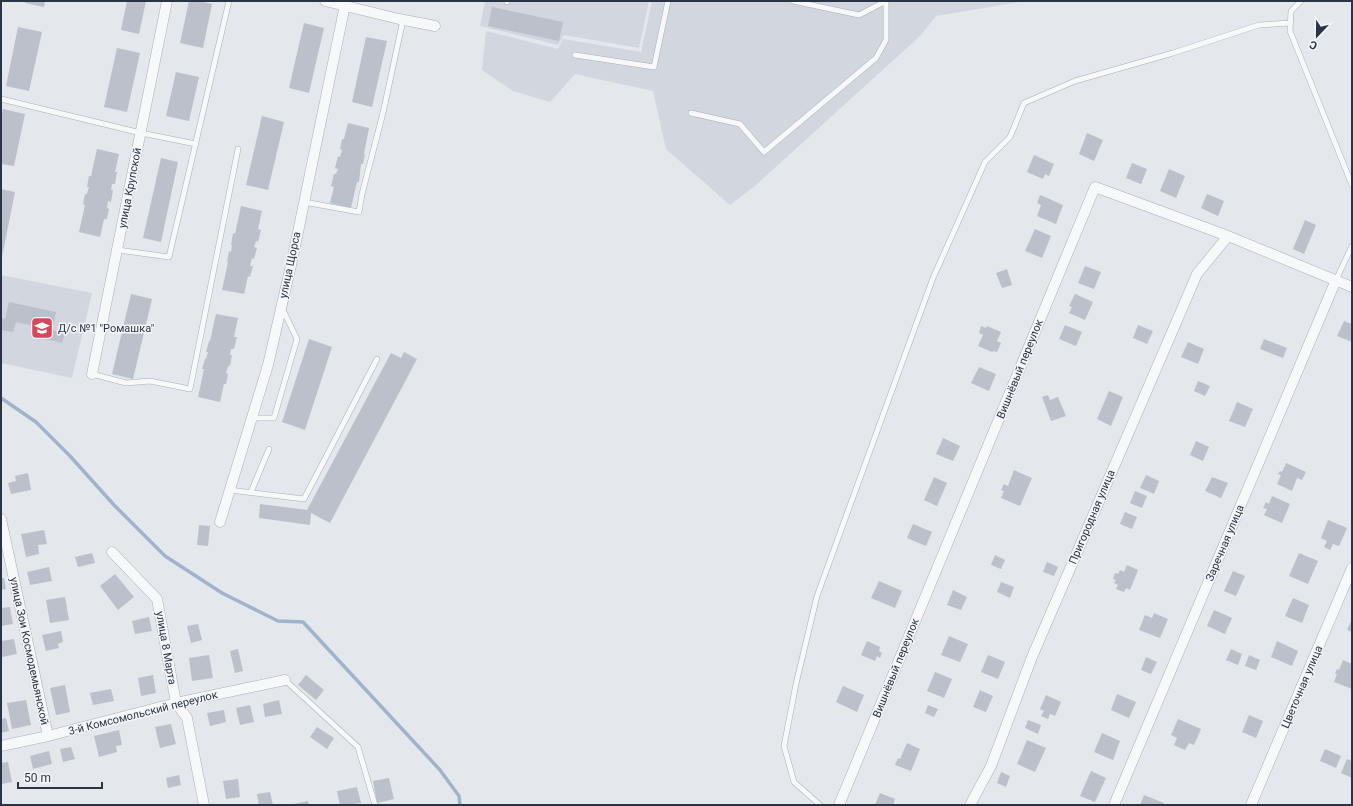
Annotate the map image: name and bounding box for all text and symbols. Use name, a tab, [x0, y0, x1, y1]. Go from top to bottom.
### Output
north arrow	[1297, 16, 1337, 56]
text: С	[1308, 37, 1319, 52]
street label: улица Крупской	[116, 147, 144, 229]
street label: улица Щорса	[277, 230, 303, 300]
school or university icon: Д/с №1 "Ромашка"	[29, 315, 55, 341]
street label: Вишнёвый переулок	[994, 317, 1046, 421]
place label: Д/с №1 "Ромашка"	[58, 322, 154, 335]
street label: Пригородная улица	[1066, 468, 1118, 566]
street label: Заречная улица	[1203, 503, 1247, 583]
street label: улица Зои Космодемьянской	[7, 576, 51, 726]
street label: улица 8 Марта	[153, 610, 179, 686]
street label: Вишнёвый переулок	[870, 616, 922, 720]
street label: Цветочная улица	[1279, 644, 1325, 730]
street label: 3-й Комсомольский переулок	[67, 688, 219, 738]
scale bar	[18, 764, 102, 790]
text: 50 m	[24, 771, 51, 785]

